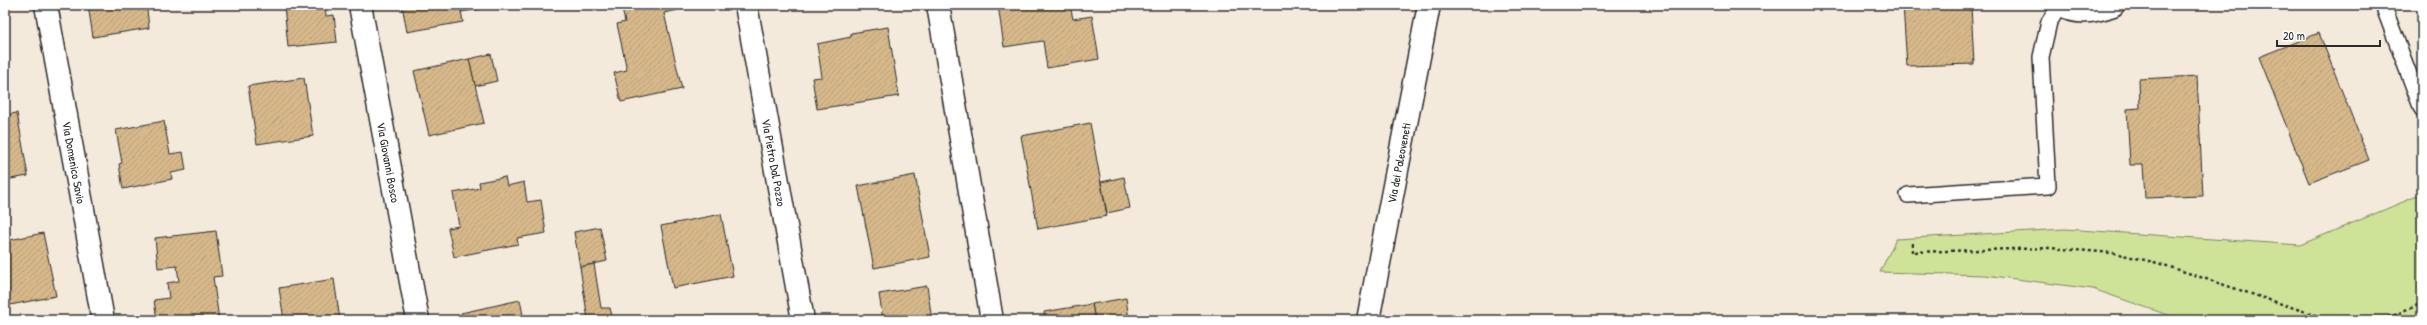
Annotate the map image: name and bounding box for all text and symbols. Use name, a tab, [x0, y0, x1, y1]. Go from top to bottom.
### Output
scale bar	[2277, 22, 2380, 48]
text: 20 m	[2283, 27, 2305, 44]
street label: Via Pietro Dal Pozzo	[758, 117, 791, 208]
street label: Via Domenico Savio	[59, 120, 90, 205]
street label: Via Giovanni Bosco	[373, 121, 405, 204]
street label: Via dei Paleoveneti	[1382, 121, 1415, 205]

